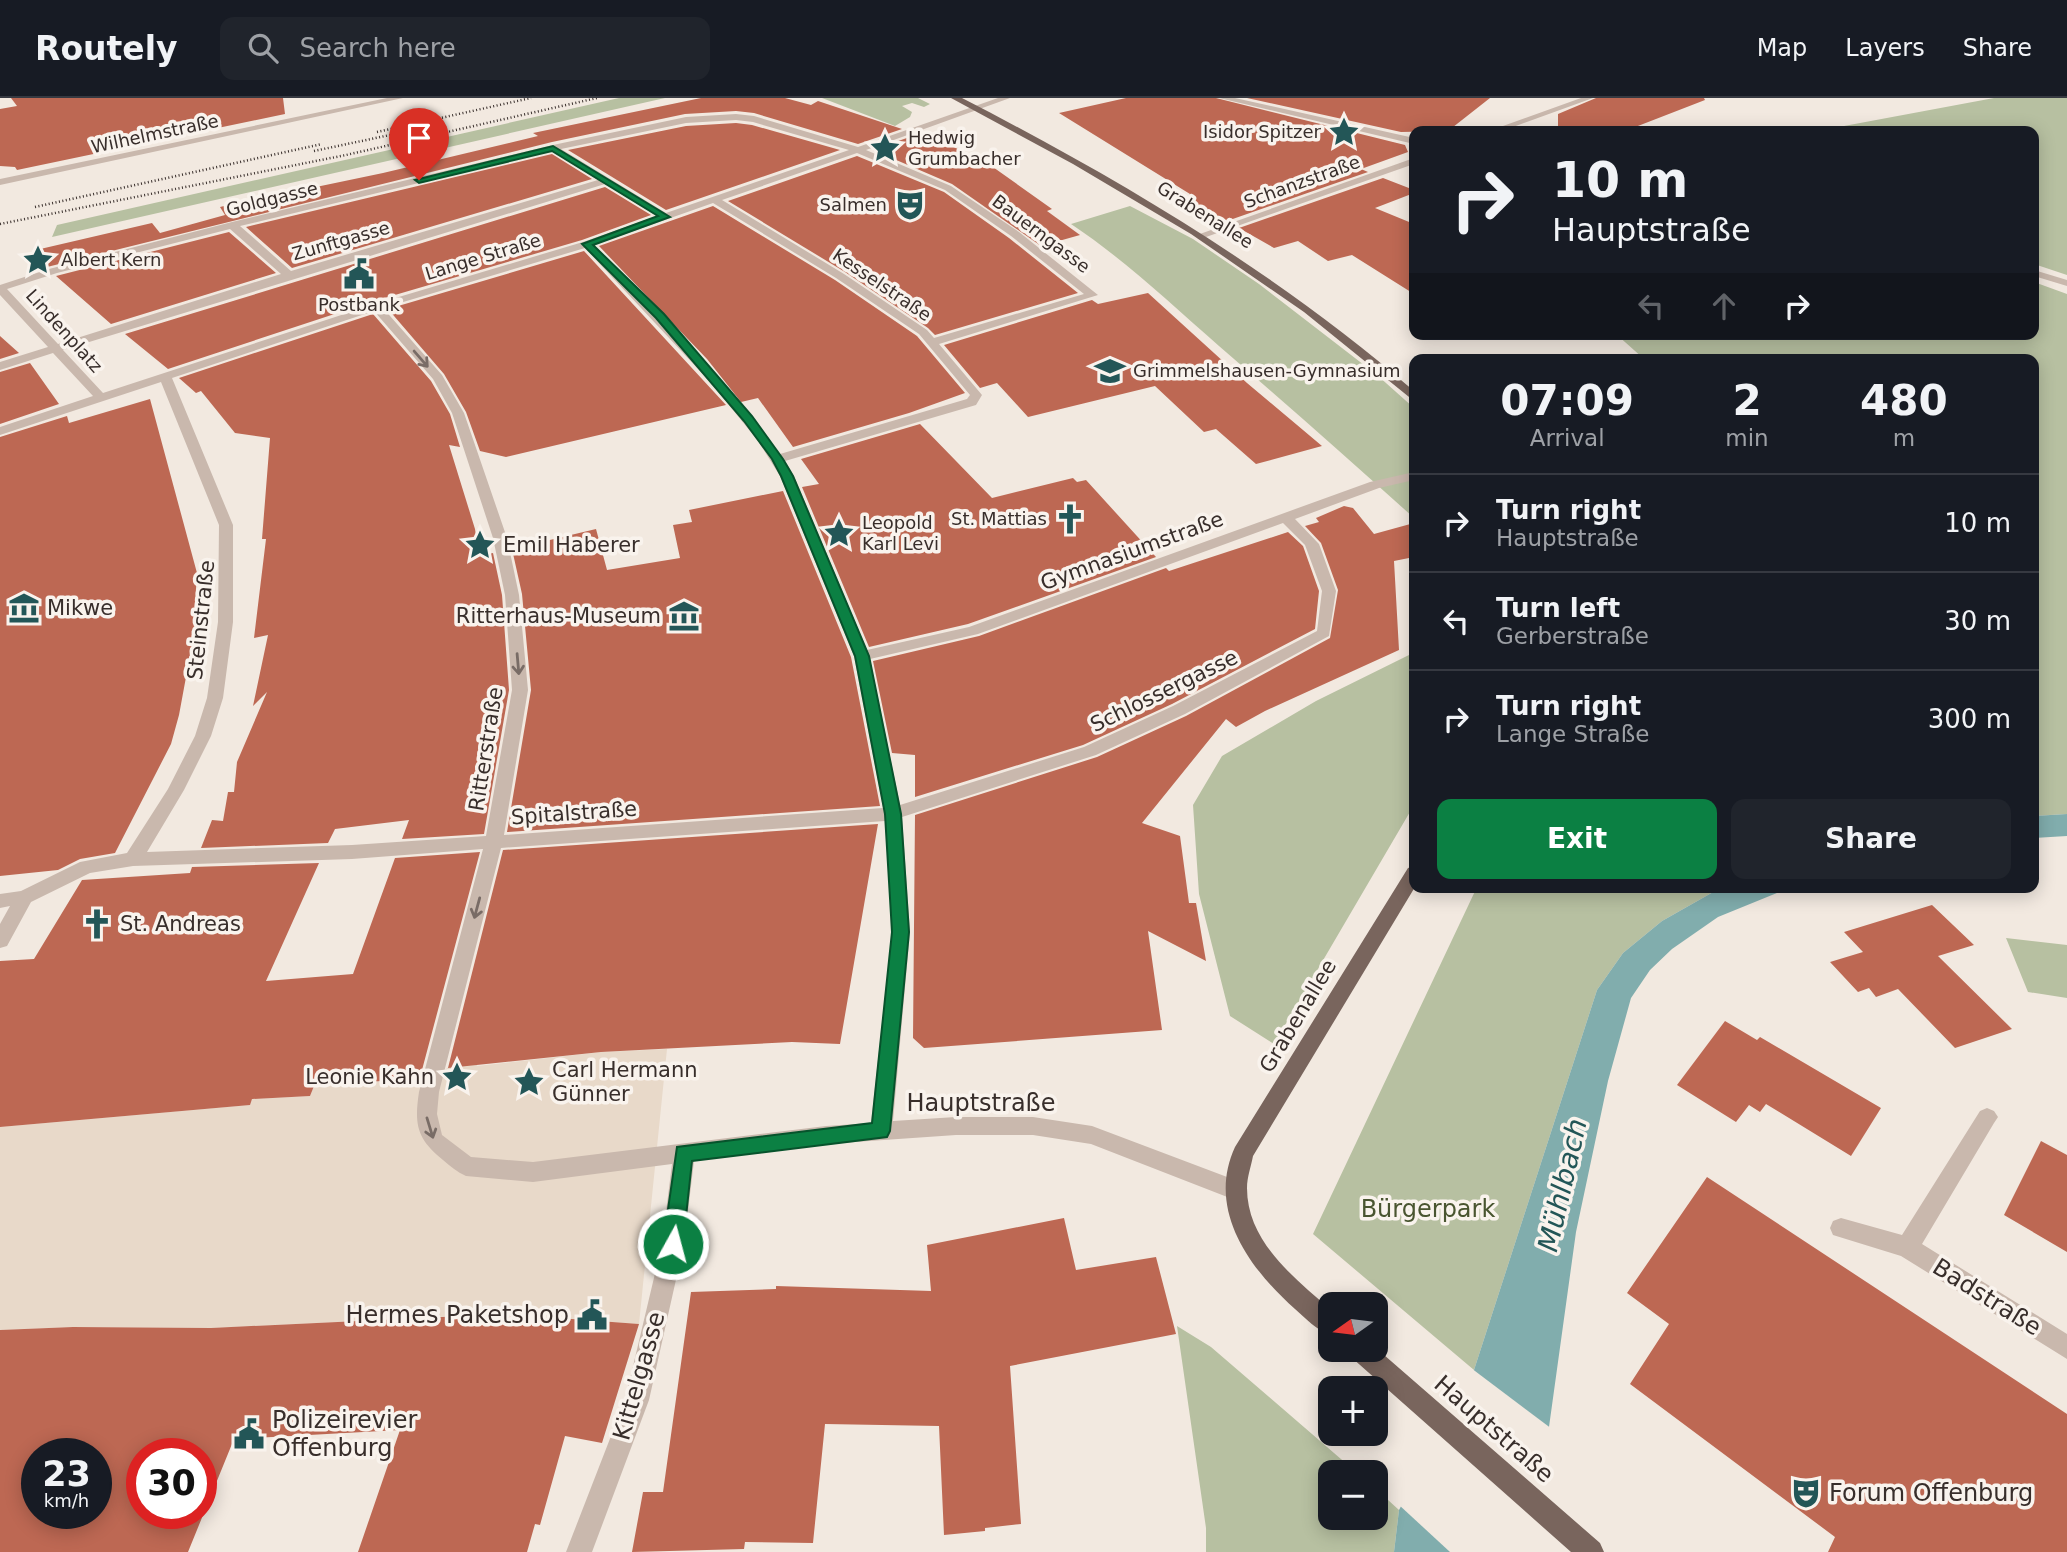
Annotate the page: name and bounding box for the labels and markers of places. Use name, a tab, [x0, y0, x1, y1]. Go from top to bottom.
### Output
pin	[389, 108, 449, 180]
place icon: Isidor Spitzer	[1327, 115, 1361, 149]
place label: Isidor Spitzer	[1203, 121, 1322, 142]
place label: Hedwig Grumbacher	[908, 127, 1021, 169]
place icon: Hedwig Grumbacher	[868, 131, 902, 165]
theatre icon: Salmen	[893, 188, 927, 222]
place label: Salmen	[820, 194, 887, 215]
place icon: Albert Kern	[21, 243, 55, 277]
place label: Albert Kern	[61, 249, 161, 270]
public building icon: Postbank	[342, 257, 376, 291]
place label: Postbank	[318, 294, 401, 315]
school or university icon: Grimmelshausen-Gymnasium	[1093, 354, 1127, 388]
place label: Grimmelshausen-Gymnasium	[1133, 360, 1401, 381]
church icon: St. Mattias	[1053, 502, 1087, 536]
place label: St. Mattias	[951, 508, 1047, 529]
place label: Leopold Karl Levi	[862, 512, 939, 554]
place icon: Leopold Karl Levi	[822, 516, 856, 550]
place icon: Emil Haberer	[463, 528, 497, 562]
place label: Emil Haberer	[503, 533, 640, 557]
museum icon: Mikwe	[7, 591, 41, 625]
place label: Mikwe	[47, 596, 113, 620]
museum icon: Ritterhaus-Museum	[667, 599, 701, 633]
place label: Ritterhaus-Museum	[456, 604, 661, 628]
church icon: St. Andreas	[80, 907, 114, 941]
place label: St. Andreas	[120, 912, 241, 936]
place label: Carl Hermann Günner	[552, 1058, 698, 1106]
place icon: Leonie Kahn	[440, 1060, 474, 1094]
place label: Leonie Kahn	[305, 1065, 434, 1089]
place icon: Carl Hermann Günner	[512, 1065, 546, 1099]
public building icon: Hermes Paketshop	[575, 1298, 609, 1332]
place label: Hermes Paketshop	[346, 1301, 569, 1329]
place label: Polizeirevier Offenburg	[272, 1406, 417, 1462]
public building icon: Polizeirevier Offenburg	[232, 1417, 266, 1451]
theatre icon: Forum Offenburg	[1789, 1476, 1823, 1510]
place label: Forum Offenburg	[1829, 1479, 2033, 1507]

